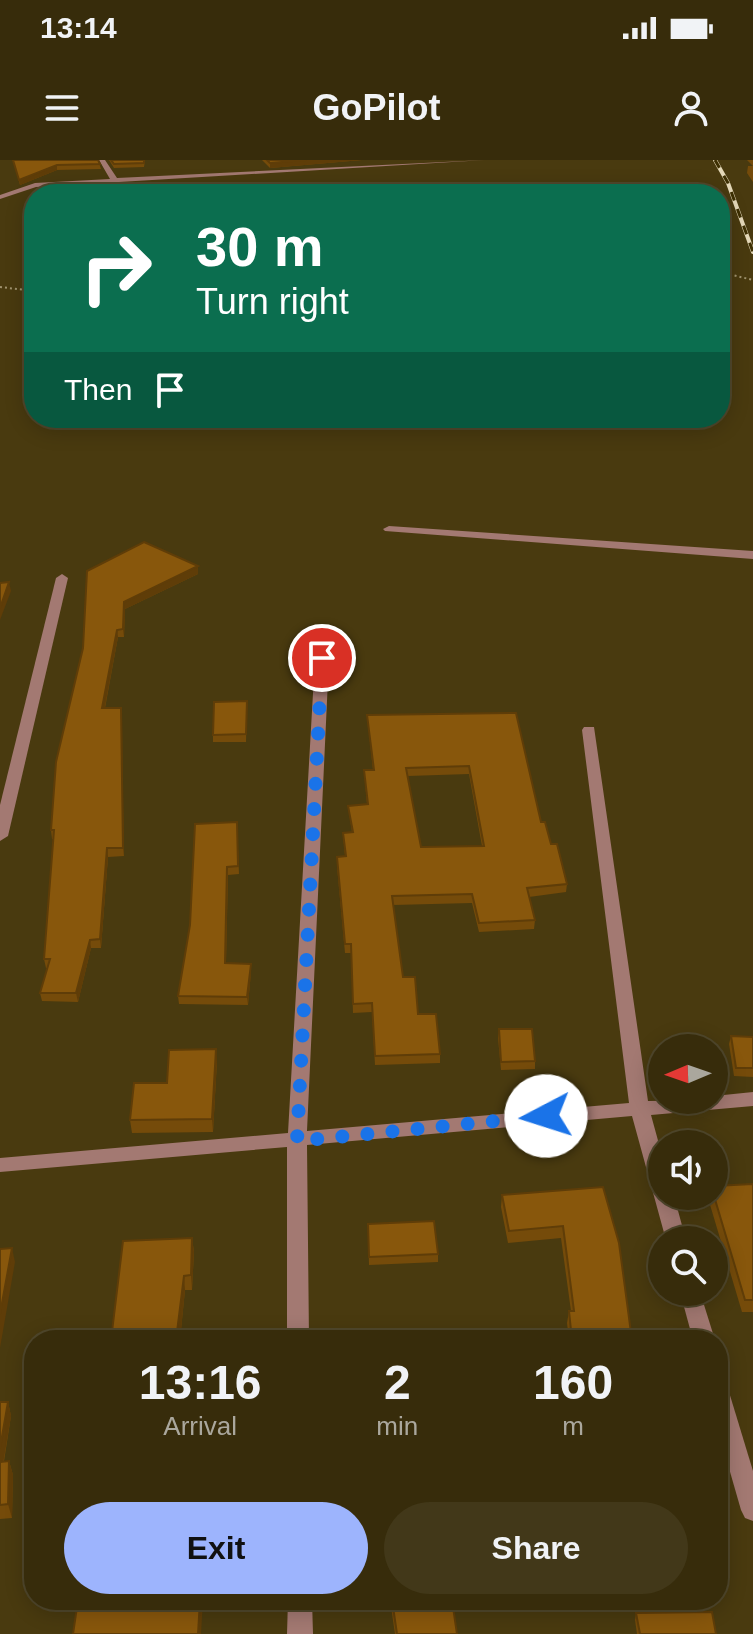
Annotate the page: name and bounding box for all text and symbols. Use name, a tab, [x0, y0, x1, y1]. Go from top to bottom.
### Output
text: 13:14	[40, 11, 117, 44]
icon: menu	[40, 86, 84, 130]
icon: person	[669, 86, 713, 130]
text: GoPilot	[313, 87, 441, 128]
text: 30 m	[196, 215, 324, 278]
icon: right	[64, 216, 168, 320]
text: Turn right	[196, 281, 349, 322]
icon: arrive	[148, 368, 192, 412]
text: Then	[64, 373, 132, 406]
pin	[288, 624, 356, 692]
icon: arrive	[300, 636, 344, 680]
north arrow	[648, 1034, 728, 1114]
map controls	[648, 1034, 728, 1306]
position arrow	[504, 1074, 588, 1158]
button: sound	[648, 1130, 728, 1210]
button: search	[648, 1226, 728, 1306]
text: 13:16	[139, 1356, 262, 1409]
text: 2	[384, 1356, 411, 1409]
text: 160	[533, 1356, 613, 1409]
text: Arrival	[163, 1411, 237, 1441]
text: min	[376, 1411, 418, 1441]
text: m	[562, 1411, 584, 1441]
button: Exit	[64, 1502, 368, 1594]
button: Share	[384, 1502, 688, 1594]

